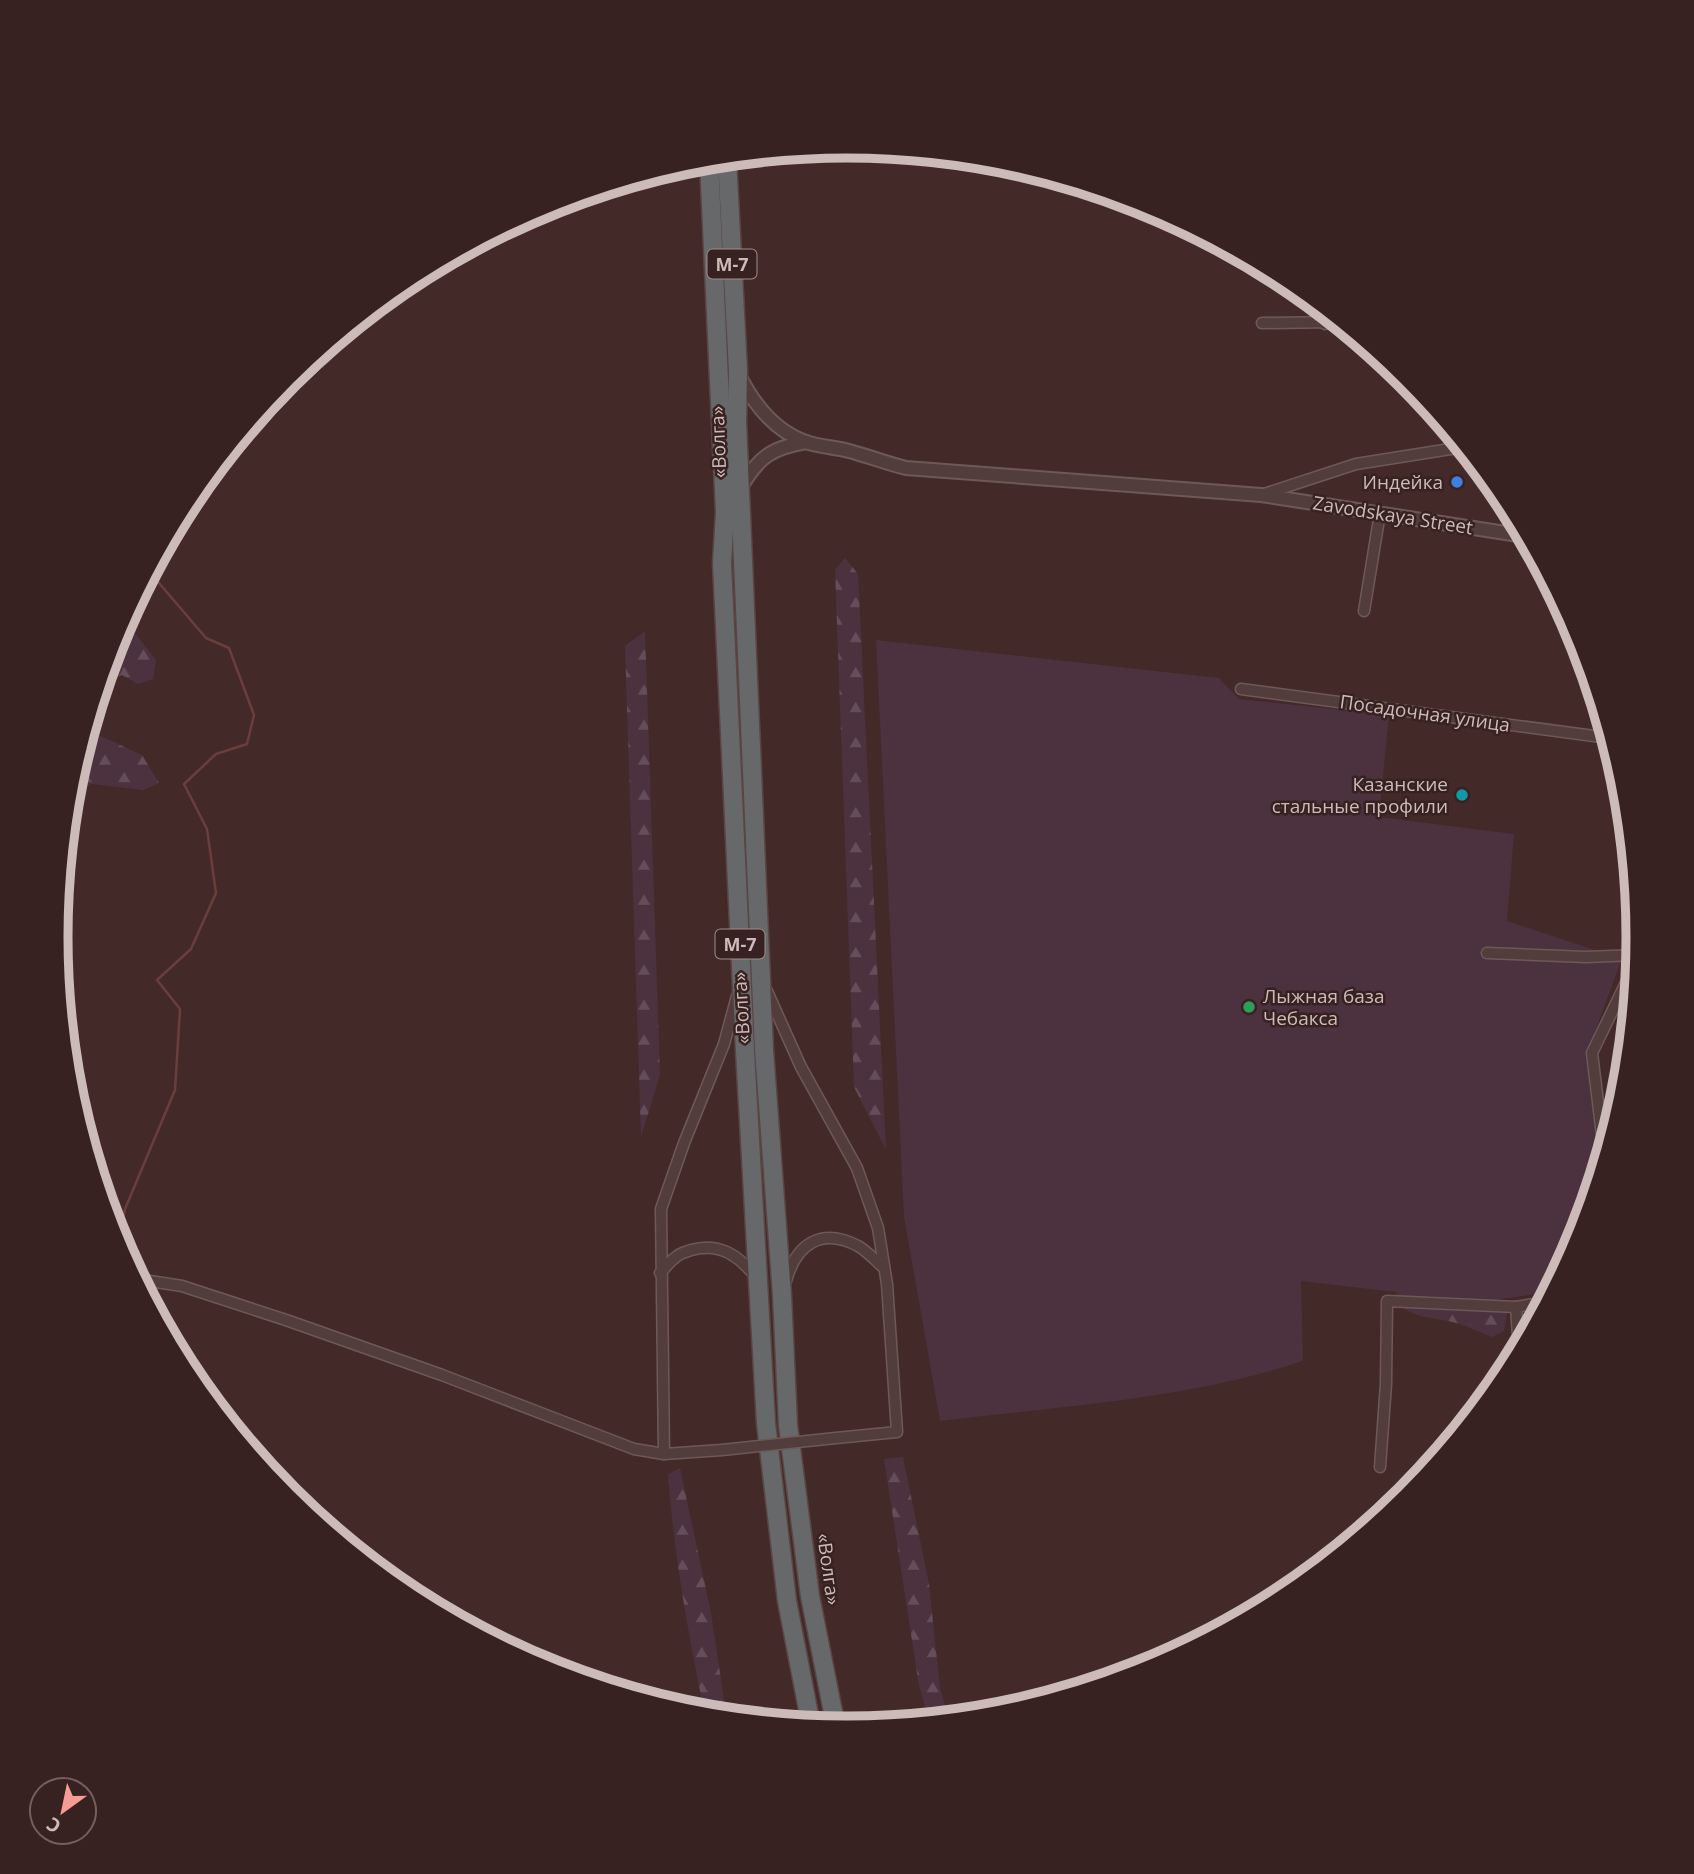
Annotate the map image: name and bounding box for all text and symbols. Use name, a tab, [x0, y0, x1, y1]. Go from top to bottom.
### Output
road number: М-7	[708, 250, 756, 278]
street label: «Волга»	[704, 405, 732, 479]
place label: Индейка	[1363, 469, 1443, 495]
marker: Индейка	[1449, 474, 1465, 490]
street label: Zavodskaya Street	[1311, 490, 1475, 541]
street label: Посадочная улица	[1338, 688, 1512, 738]
place label: Казанские стальные профили	[1272, 771, 1448, 819]
marker: Казанские стальные профили	[1454, 787, 1470, 803]
road number: М-7	[716, 930, 764, 959]
street label: «Волга»	[726, 971, 756, 1045]
place label: Лыжная база Чебакса	[1263, 983, 1385, 1031]
marker: Лыжная база Чебакса	[1241, 999, 1257, 1015]
street label: «Волга»	[811, 1531, 847, 1607]
north arrow	[28, 1776, 98, 1846]
text: С	[42, 1811, 66, 1839]

